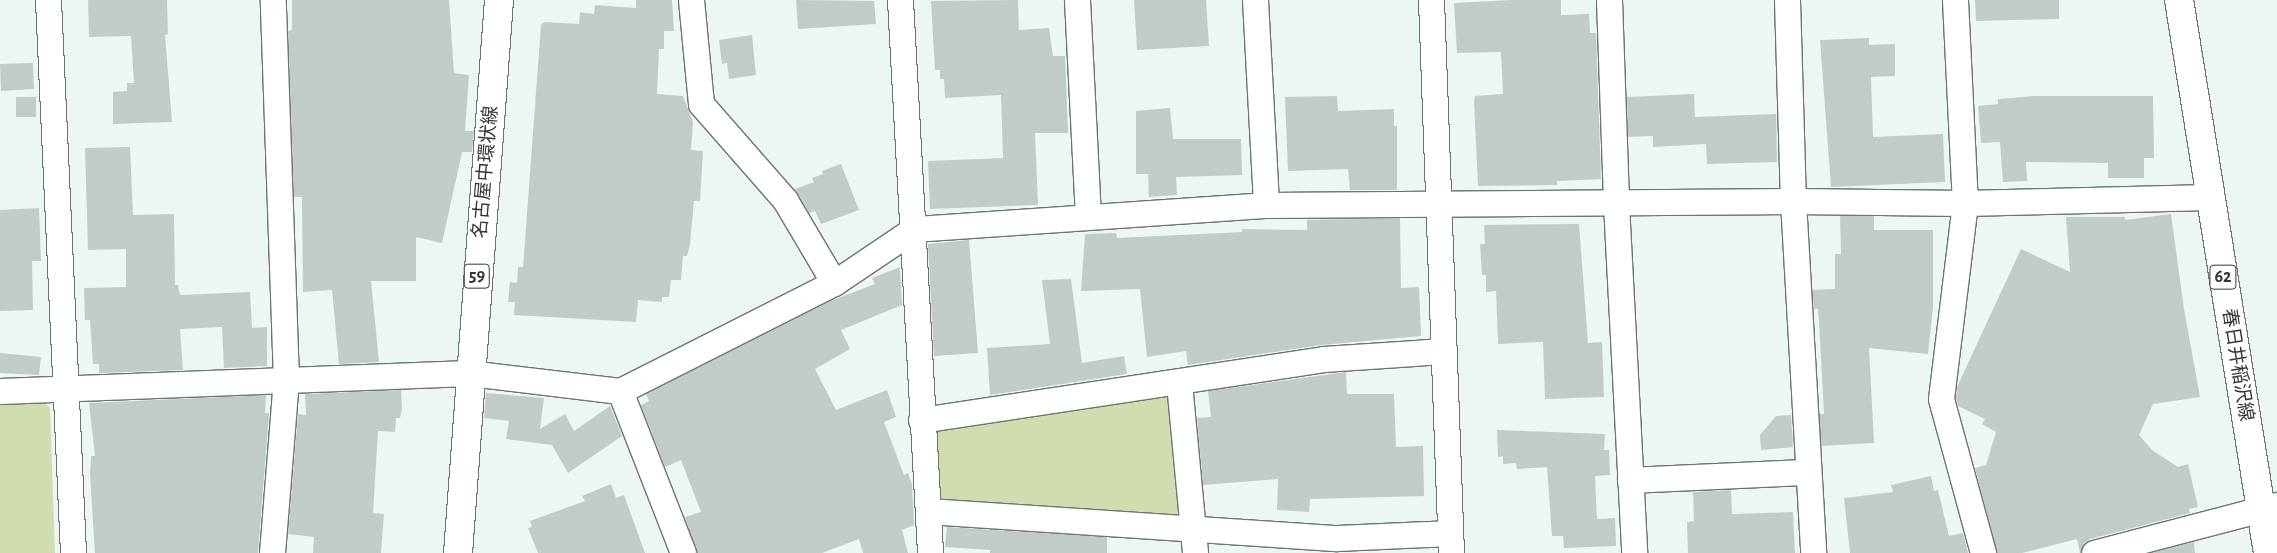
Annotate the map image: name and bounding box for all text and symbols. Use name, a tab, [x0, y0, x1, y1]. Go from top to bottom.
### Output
street label: 名古屋中環状線	[469, 105, 503, 239]
road number: 59	[463, 260, 491, 292]
road number: 62	[2209, 262, 2237, 292]
street label: 春日井稲沢線	[2217, 307, 2257, 423]

